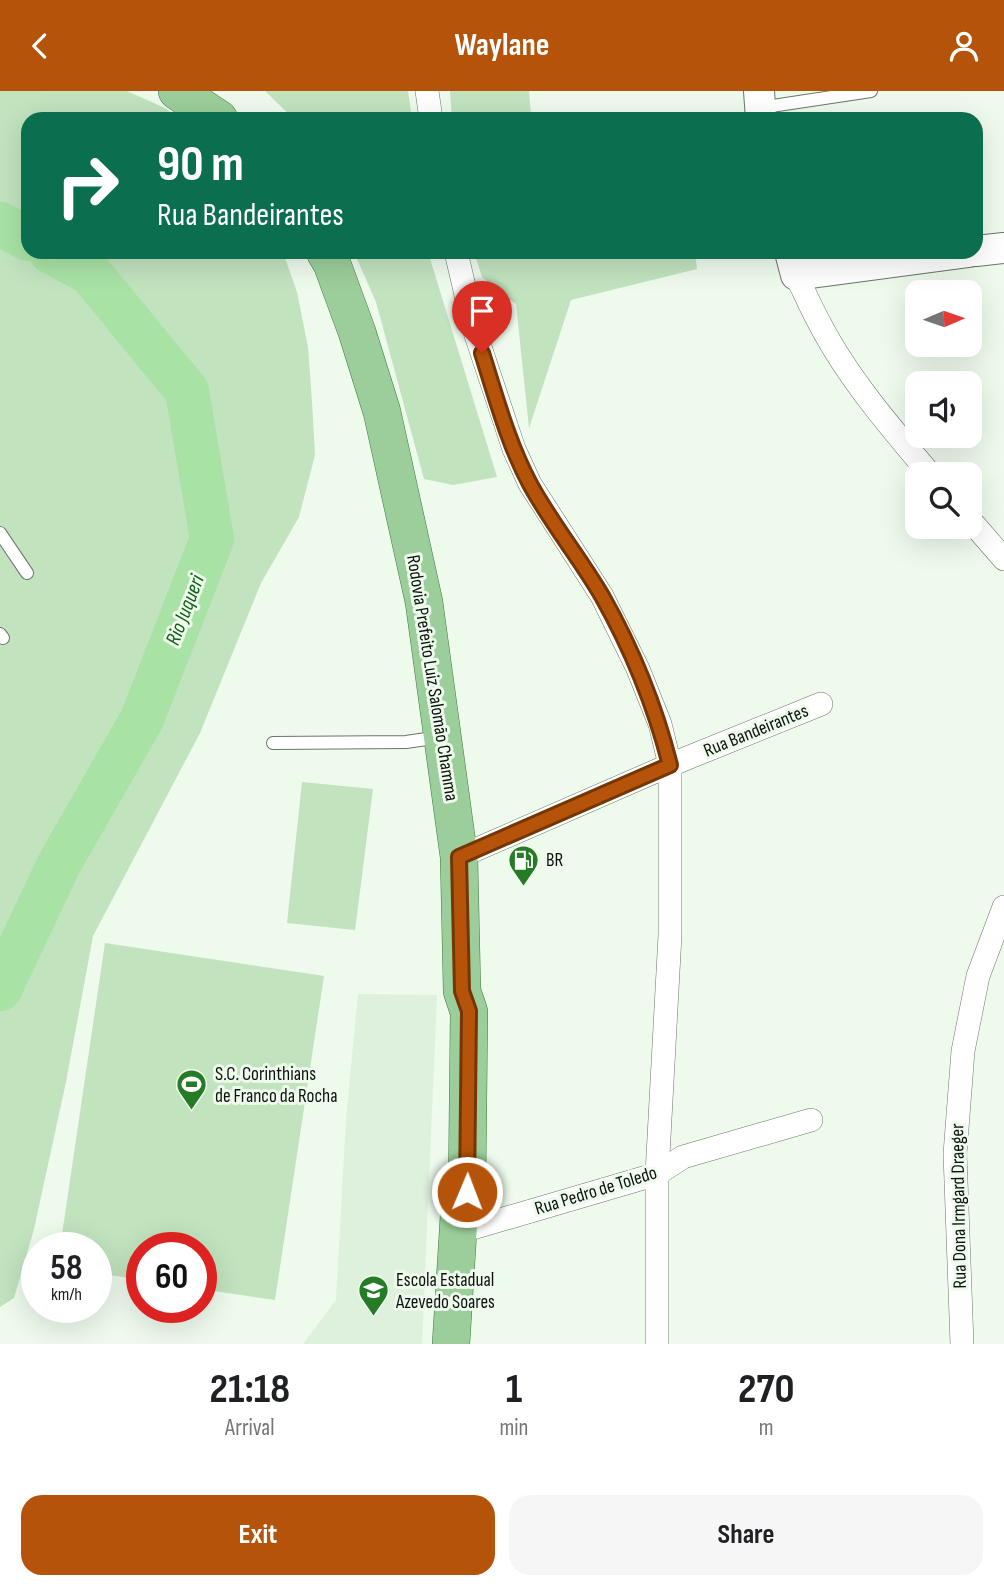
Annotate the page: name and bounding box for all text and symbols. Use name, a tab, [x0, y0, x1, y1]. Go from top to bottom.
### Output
text: Waylane	[454, 26, 550, 65]
icon: back	[21, 27, 59, 65]
icon: person	[945, 27, 983, 65]
text: 90 m	[157, 136, 244, 195]
icon: right	[42, 140, 133, 231]
text: Rua Bandeirantes	[157, 196, 344, 235]
north arrow	[905, 280, 982, 357]
map controls	[905, 280, 982, 539]
pin	[452, 281, 512, 353]
icon: arrive	[463, 292, 501, 330]
button: sound	[905, 371, 982, 448]
button: search	[905, 462, 982, 539]
street label: Rodovia Prefeito Luiz Salomão Chamma	[401, 553, 463, 803]
water label: Rio Juqueri	[160, 570, 210, 649]
street label: Rua Bandeirantes	[700, 699, 812, 762]
fuel station icon: BR	[506, 843, 540, 887]
place label: BR	[546, 849, 563, 872]
place label: S.C. Corinthians de Franco da Rocha	[215, 1063, 338, 1108]
sports icon: S.C. Corinthians de Franco da Rocha	[175, 1068, 209, 1112]
street label: Rua Dona Irmgard Draeger	[946, 1123, 972, 1289]
position arrow	[430, 1155, 504, 1229]
street label: Rua Pedro de Toledo	[532, 1161, 660, 1221]
speed limit sign: 60	[126, 1232, 217, 1323]
text: 58	[51, 1247, 82, 1290]
place label: Escola Estadual Azevedo Soares	[395, 1269, 495, 1314]
school or university icon: Escola Estadual Azevedo Soares	[356, 1274, 390, 1318]
text: km/h	[51, 1284, 82, 1305]
text: 21:18	[209, 1364, 290, 1415]
text: 1	[506, 1364, 522, 1415]
text: 270	[738, 1364, 795, 1415]
text: Arrival	[225, 1414, 275, 1442]
text: min	[500, 1414, 528, 1442]
text: m	[759, 1414, 774, 1442]
button: Exit	[21, 1495, 495, 1575]
button: Share	[509, 1495, 983, 1575]

